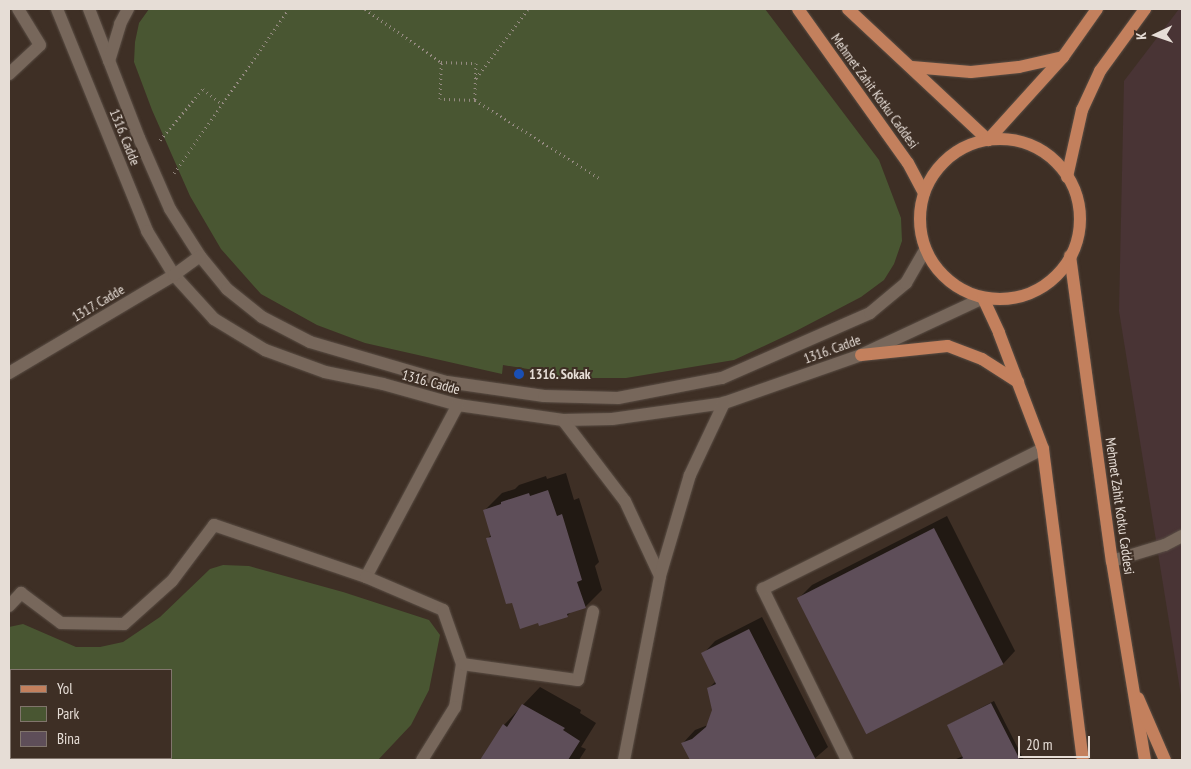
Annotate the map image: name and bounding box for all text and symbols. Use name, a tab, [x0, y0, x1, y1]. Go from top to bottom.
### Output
north arrow	[1131, 10, 1181, 60]
street label: Mehmet Zahit Kotku Caddesi	[828, 30, 922, 152]
text: K	[1132, 32, 1150, 40]
street label: 1316. Cadde	[106, 106, 144, 168]
street label: 1317. Cadde	[68, 281, 128, 325]
street label: 1316. Cadde	[801, 331, 863, 367]
street label: 1316. Cadde	[400, 366, 462, 398]
place label: 1316. Sokak	[529, 366, 591, 382]
marker: 1316. Sokak	[513, 368, 525, 380]
street label: Mehmet Zahit Kotku Caddesi	[1102, 436, 1138, 576]
legend	[10, 669, 172, 759]
text: Yol	[57, 679, 73, 698]
text: Park	[57, 704, 79, 723]
scale bar	[1021, 726, 1094, 758]
text: Bina	[57, 729, 80, 748]
text: 20 m	[1026, 735, 1052, 754]

